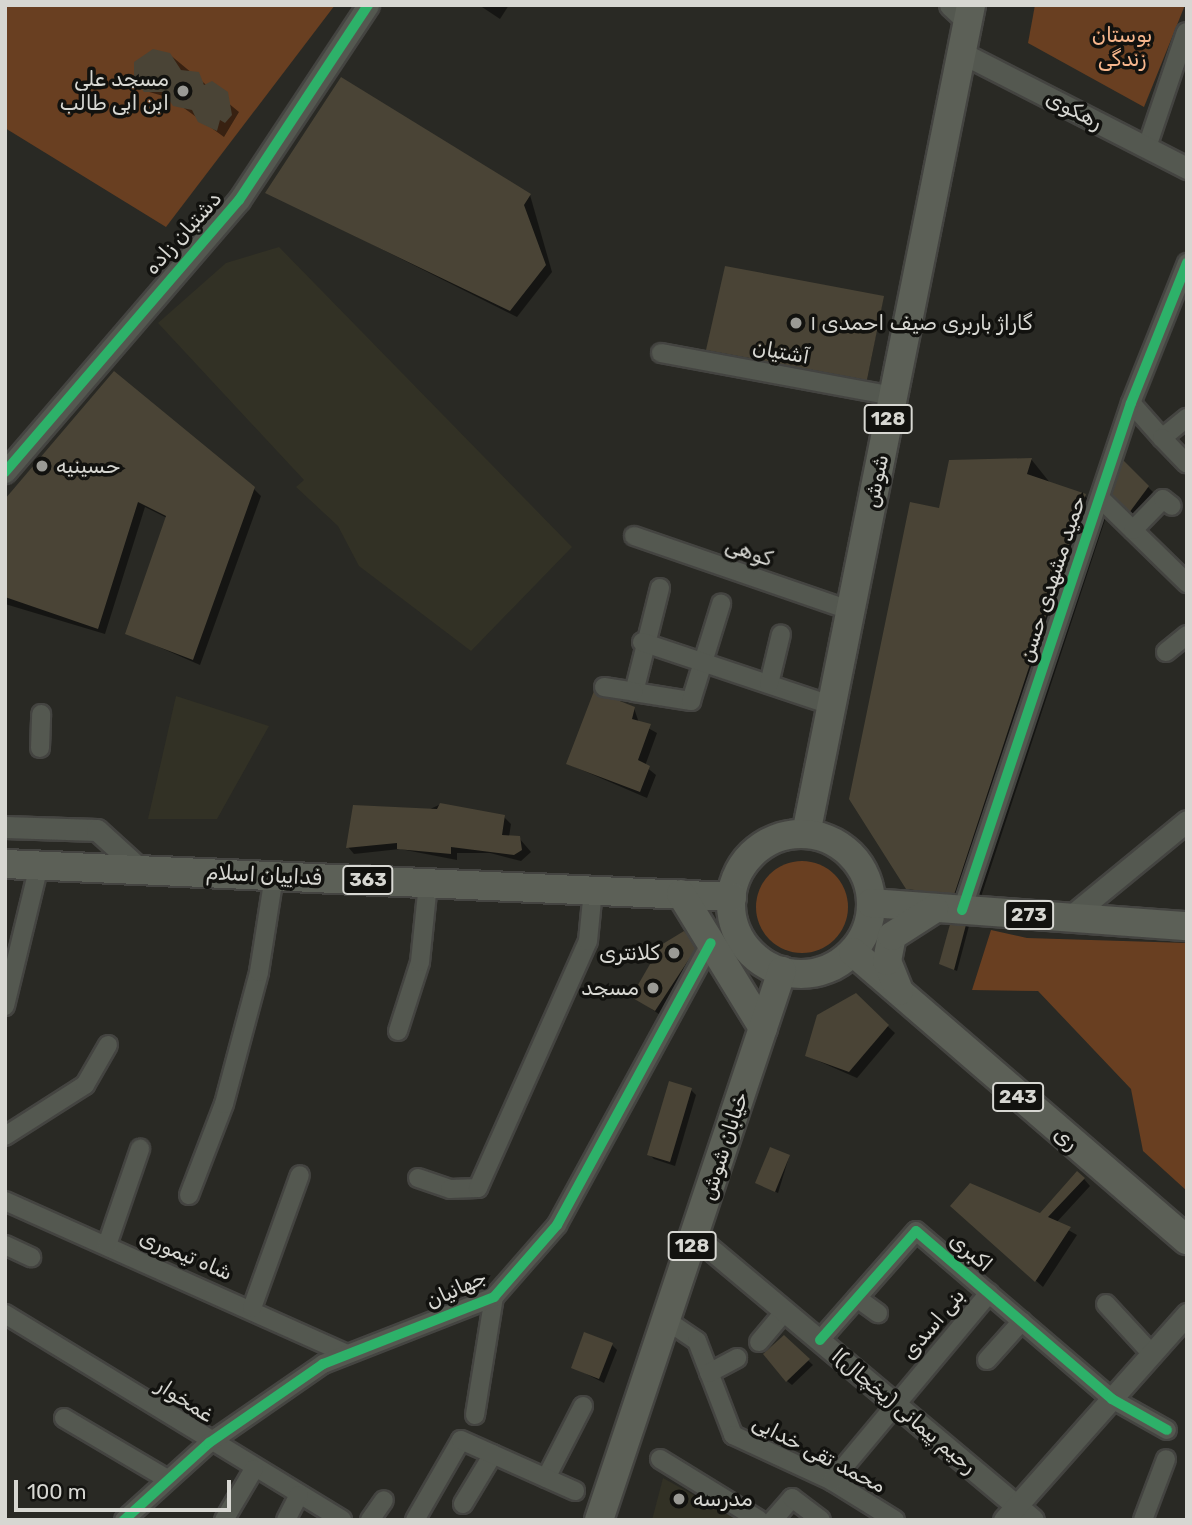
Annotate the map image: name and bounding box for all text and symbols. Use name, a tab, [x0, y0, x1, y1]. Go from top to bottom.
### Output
park label: بوستان زندگی	[1092, 22, 1152, 72]
place label: مسجد علی ابن ابی طالب	[60, 66, 169, 116]
marker: مسجد علی ابن ابی طالب	[175, 83, 191, 99]
street label: رهکوی	[1042, 85, 1106, 135]
street label: دشتبان زاده	[139, 186, 227, 280]
place label: گاراژ باربری صیف احمدی ۱	[810, 310, 1032, 336]
marker: گاراژ باربری صیف احمدی ۱	[788, 315, 804, 331]
street label: آشتیان	[751, 335, 811, 369]
road number: 128	[864, 404, 912, 434]
street label: شوش	[858, 452, 894, 510]
place label: حسینیه	[56, 453, 120, 479]
marker: حسینیه	[34, 458, 50, 474]
street label: حمید مشهدی حسن	[1013, 492, 1091, 666]
street label: کوهی	[722, 532, 776, 572]
street label: فداییان اسلام	[206, 859, 322, 891]
road number: 363	[342, 864, 394, 895]
road number: 273	[1003, 900, 1055, 931]
place label: کلانتری	[599, 940, 660, 966]
marker: کلانتری	[666, 945, 682, 961]
place label: مسجد	[581, 975, 639, 1001]
marker: مسجد	[645, 980, 661, 996]
road number: 243	[992, 1082, 1044, 1112]
street label: خیابان شوش	[695, 1089, 753, 1203]
street label: ری	[1049, 1121, 1083, 1155]
street label: شاه تیموری	[136, 1224, 236, 1286]
street label: اکبری	[945, 1227, 997, 1277]
road number: 128	[668, 1230, 716, 1262]
street label: جهانیان	[422, 1264, 490, 1314]
street label: بنی اسدی	[896, 1283, 970, 1365]
street label: رحیم پیمانی (یخچال)ا	[827, 1343, 981, 1479]
street label: غمخوار	[152, 1372, 218, 1428]
street label: محمد تقی خدایی	[748, 1410, 890, 1498]
scale bar	[18, 1466, 234, 1510]
text: 100 m	[27, 1479, 86, 1504]
place label: مدرسه	[693, 1486, 753, 1512]
marker: مدرسه	[671, 1491, 687, 1507]

